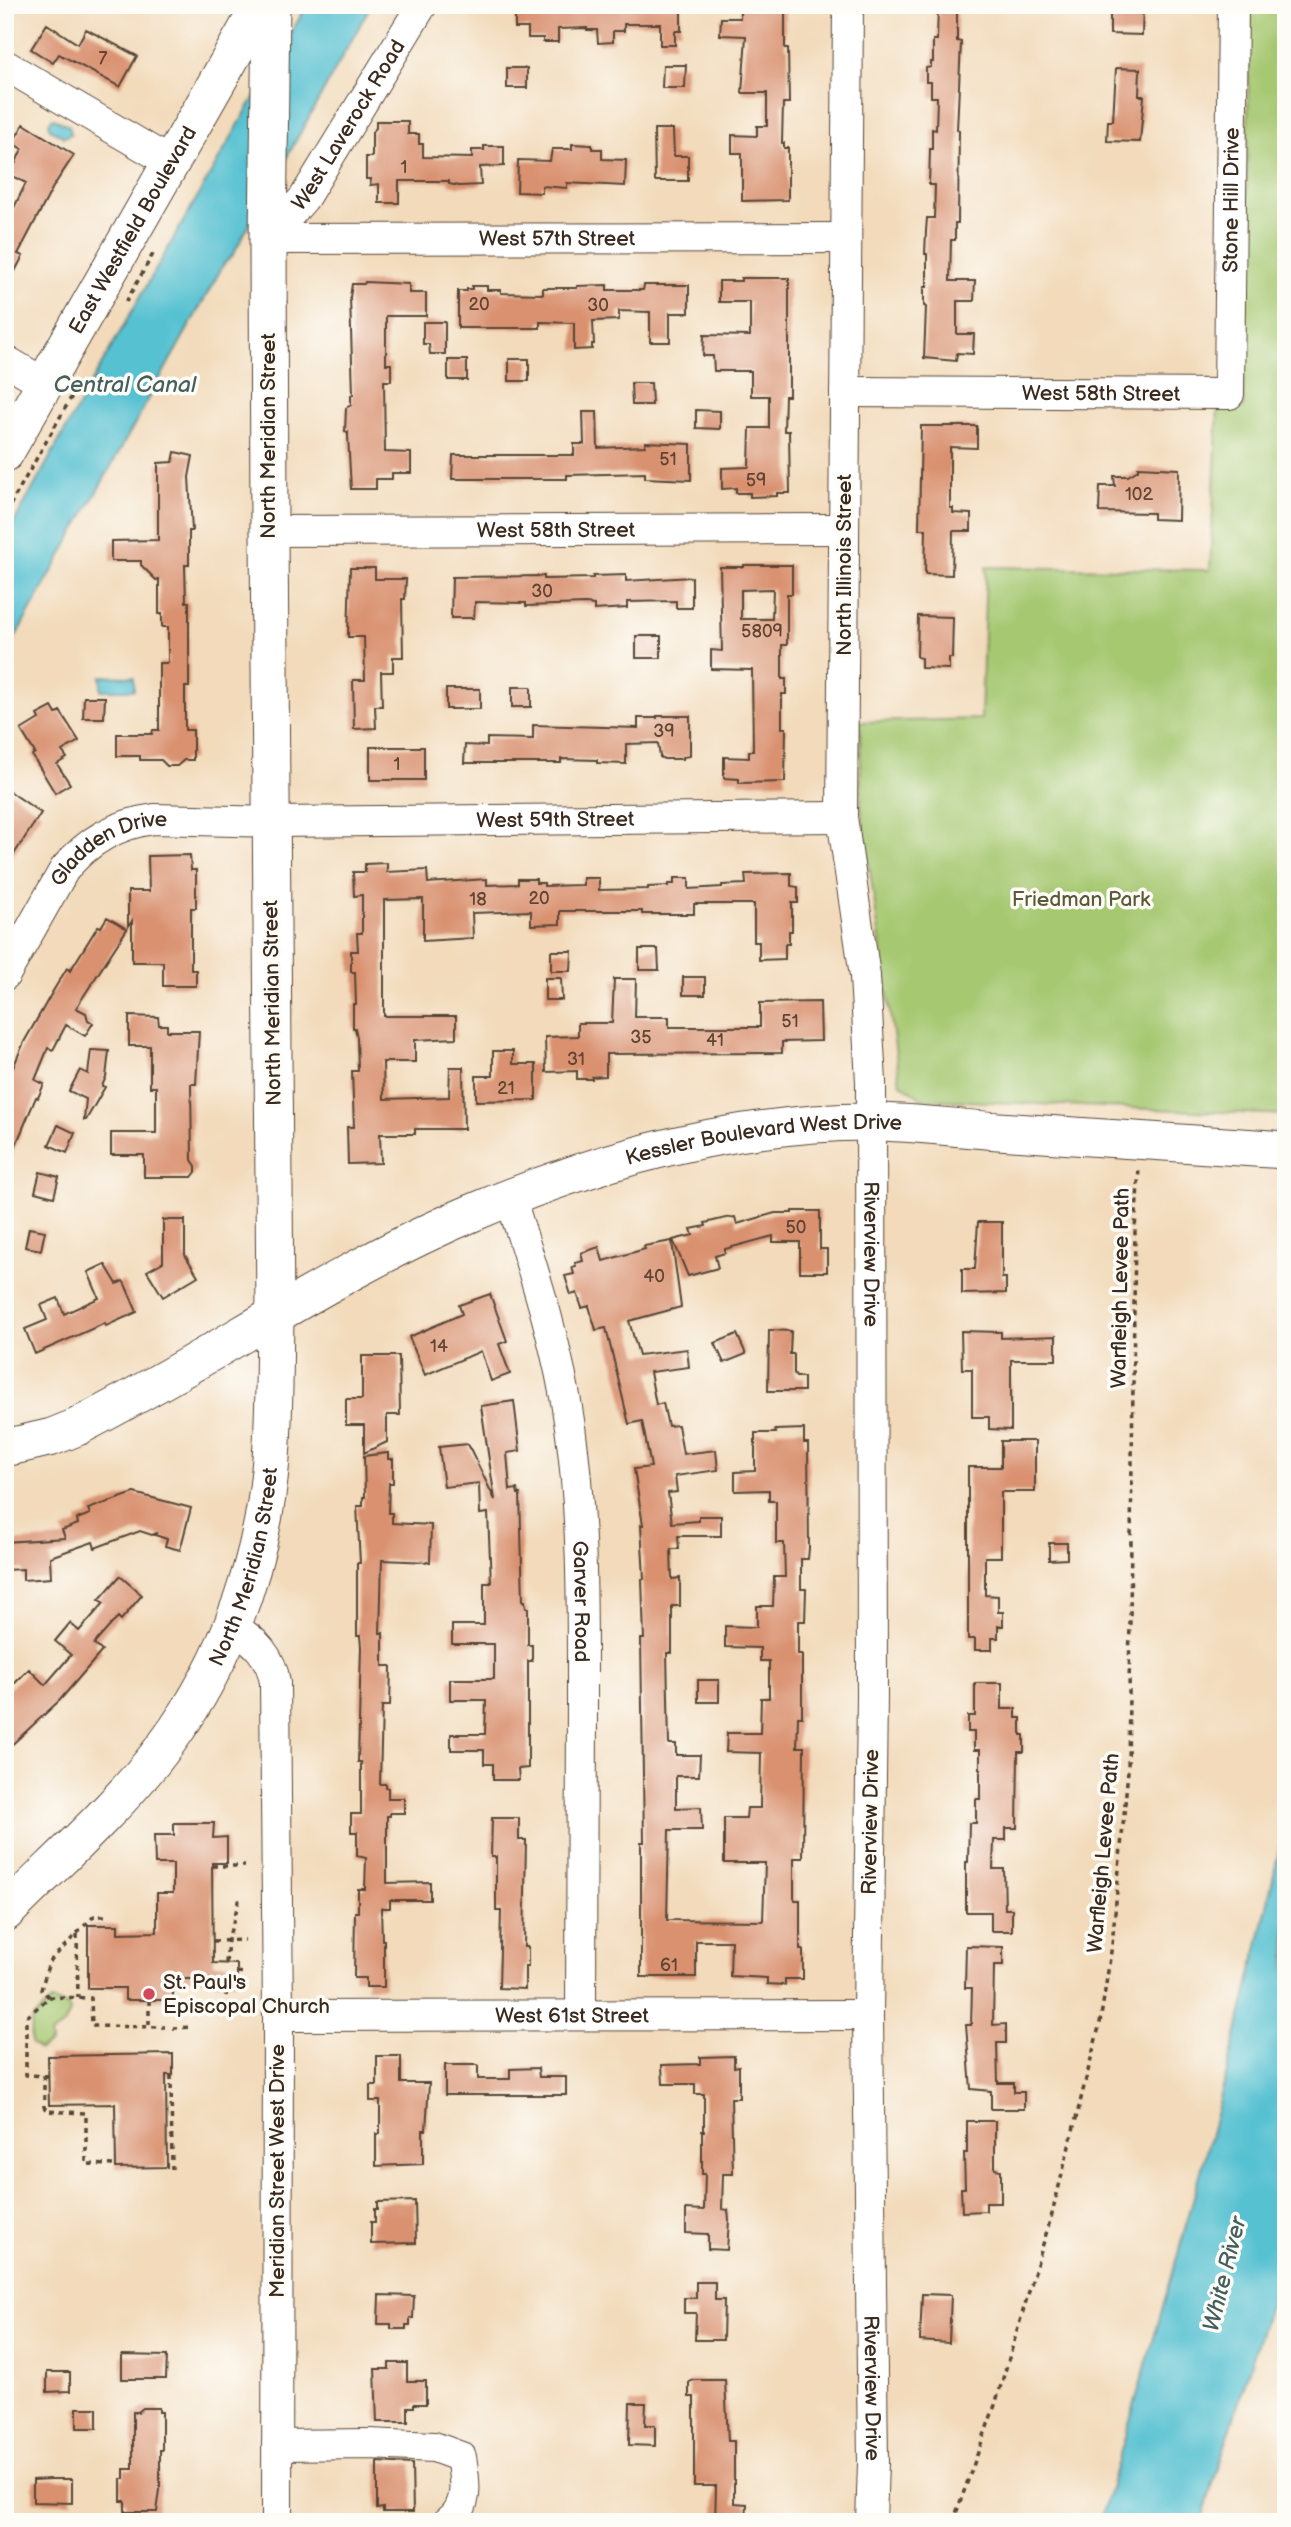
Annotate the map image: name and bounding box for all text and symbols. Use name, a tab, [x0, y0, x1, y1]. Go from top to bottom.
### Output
street label: West Laverock Road	[287, 35, 411, 216]
house number: 7	[99, 48, 108, 69]
street label: East Westfield Boulevard	[64, 122, 202, 338]
street label: Stone Hill Drive	[1218, 127, 1245, 273]
house number: 1	[401, 157, 407, 178]
street label: West 57th Street	[479, 226, 636, 252]
house number: 20	[468, 294, 490, 315]
house number: 30	[587, 295, 609, 316]
street label: North Meridian Street	[256, 332, 281, 539]
water label: Central Canal	[54, 371, 197, 399]
street label: West 58th Street	[1022, 381, 1181, 407]
house number: 51	[659, 449, 677, 470]
house number: 59	[746, 470, 766, 491]
street label: North Illinois Street	[832, 473, 857, 656]
house number: 102	[1125, 484, 1153, 505]
street label: West 58th Street	[477, 518, 636, 543]
house number: 30	[531, 581, 553, 602]
house number: 5809	[741, 621, 783, 642]
house number: 39	[653, 721, 675, 742]
house number: 1	[394, 754, 400, 775]
street label: Gladden Drive	[46, 807, 167, 891]
street label: West 59th Street	[476, 807, 635, 833]
park label: Friedman Park	[1012, 887, 1151, 912]
house number: 20	[528, 888, 550, 909]
house number: 18	[469, 889, 487, 910]
street label: North Meridian Street	[258, 899, 287, 1106]
house number: 51	[781, 1011, 799, 1032]
house number: 35	[630, 1027, 652, 1048]
house number: 41	[706, 1030, 724, 1051]
house number: 31	[567, 1049, 585, 1070]
house number: 21	[497, 1078, 515, 1099]
street label: Kessler Boulevard West Drive	[623, 1110, 903, 1171]
street label: Riverview Drive	[858, 1181, 883, 1327]
street label: Warfleigh Levee Path	[1106, 1188, 1135, 1389]
house number: 50	[786, 1217, 806, 1238]
house number: 40	[643, 1266, 665, 1287]
house number: 14	[430, 1336, 448, 1357]
street label: North Meridian Street	[204, 1466, 283, 1670]
street label: Garver Road	[567, 1540, 594, 1662]
street label: Riverview Drive	[857, 1749, 884, 1895]
street label: Warfleigh Levee Path	[1082, 1752, 1125, 1954]
house number: 61	[660, 1955, 678, 1976]
place label: St. Paul's Episcopal Church	[163, 1970, 330, 2019]
marker: St. Paul's Episcopal Church	[141, 1986, 157, 2002]
street label: West 61st Street	[495, 2003, 649, 2029]
street label: Meridian Street West Drive	[265, 2044, 290, 2298]
water label: White River	[1197, 2212, 1253, 2335]
street label: Riverview Drive	[858, 2315, 885, 2461]

